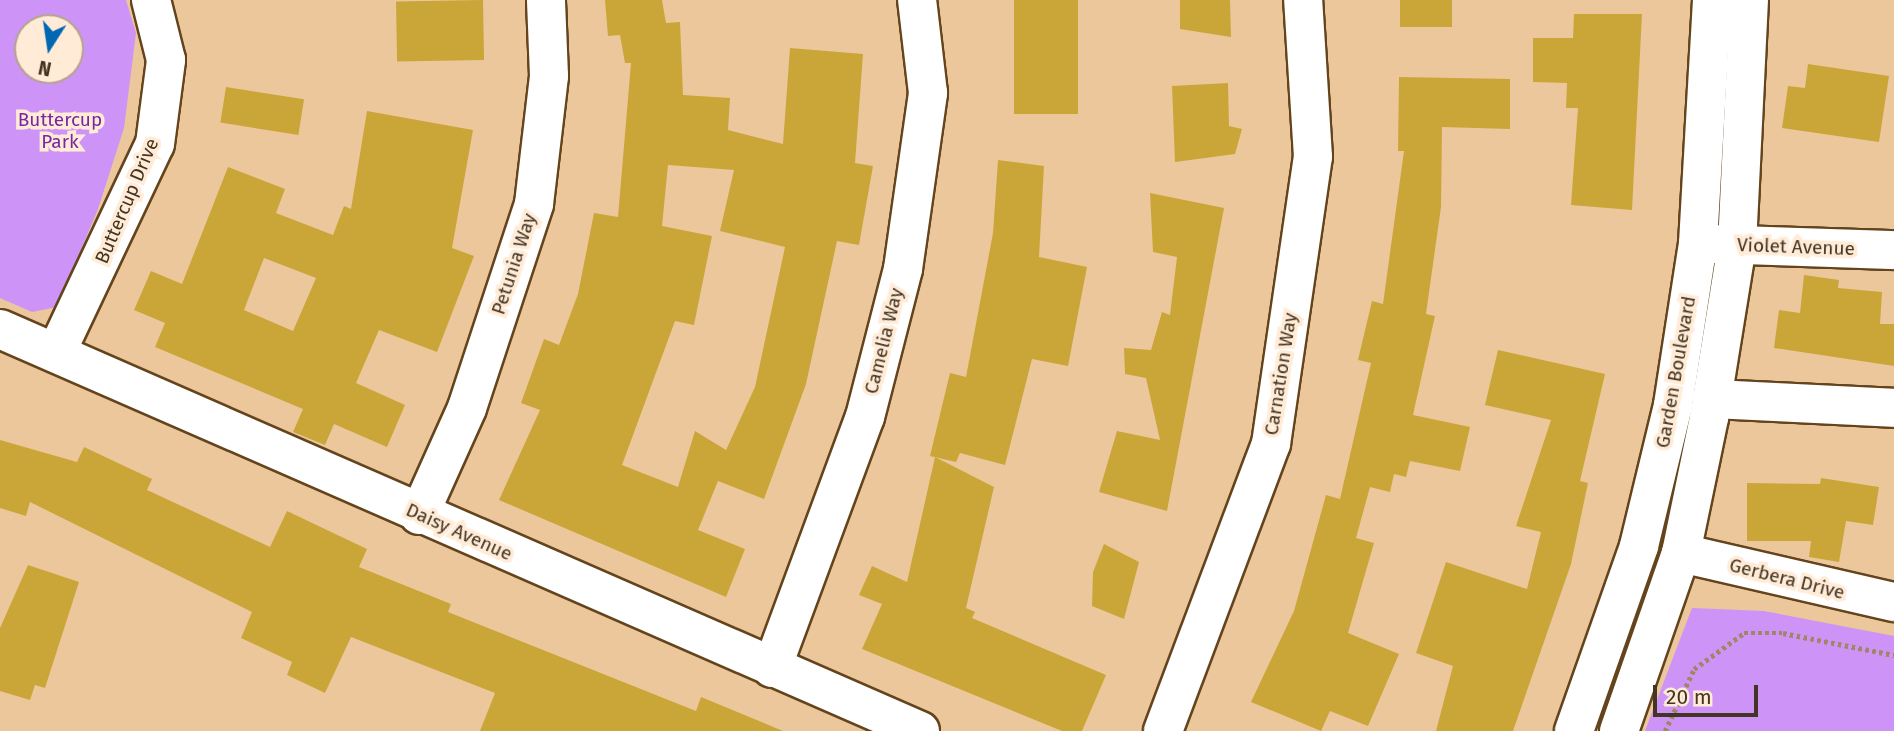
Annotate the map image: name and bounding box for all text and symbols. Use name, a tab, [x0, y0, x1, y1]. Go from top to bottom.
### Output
north arrow	[14, 14, 84, 84]
text: N	[36, 56, 54, 81]
park label: Buttercup Park	[18, 109, 102, 153]
street label: Buttercup Drive	[90, 135, 164, 267]
street label: Petunia Way	[487, 210, 541, 318]
street label: Violet Avenue	[1737, 234, 1855, 260]
street label: Camelia Way	[860, 286, 908, 396]
street label: Garden Boulevard	[1651, 294, 1701, 450]
street label: Carnation Way	[1260, 311, 1302, 437]
street label: Daisy Avenue	[402, 498, 516, 566]
street label: Gerbera Drive	[1727, 554, 1847, 604]
scale bar	[1656, 672, 1761, 716]
text: 20 m	[1666, 684, 1712, 710]

